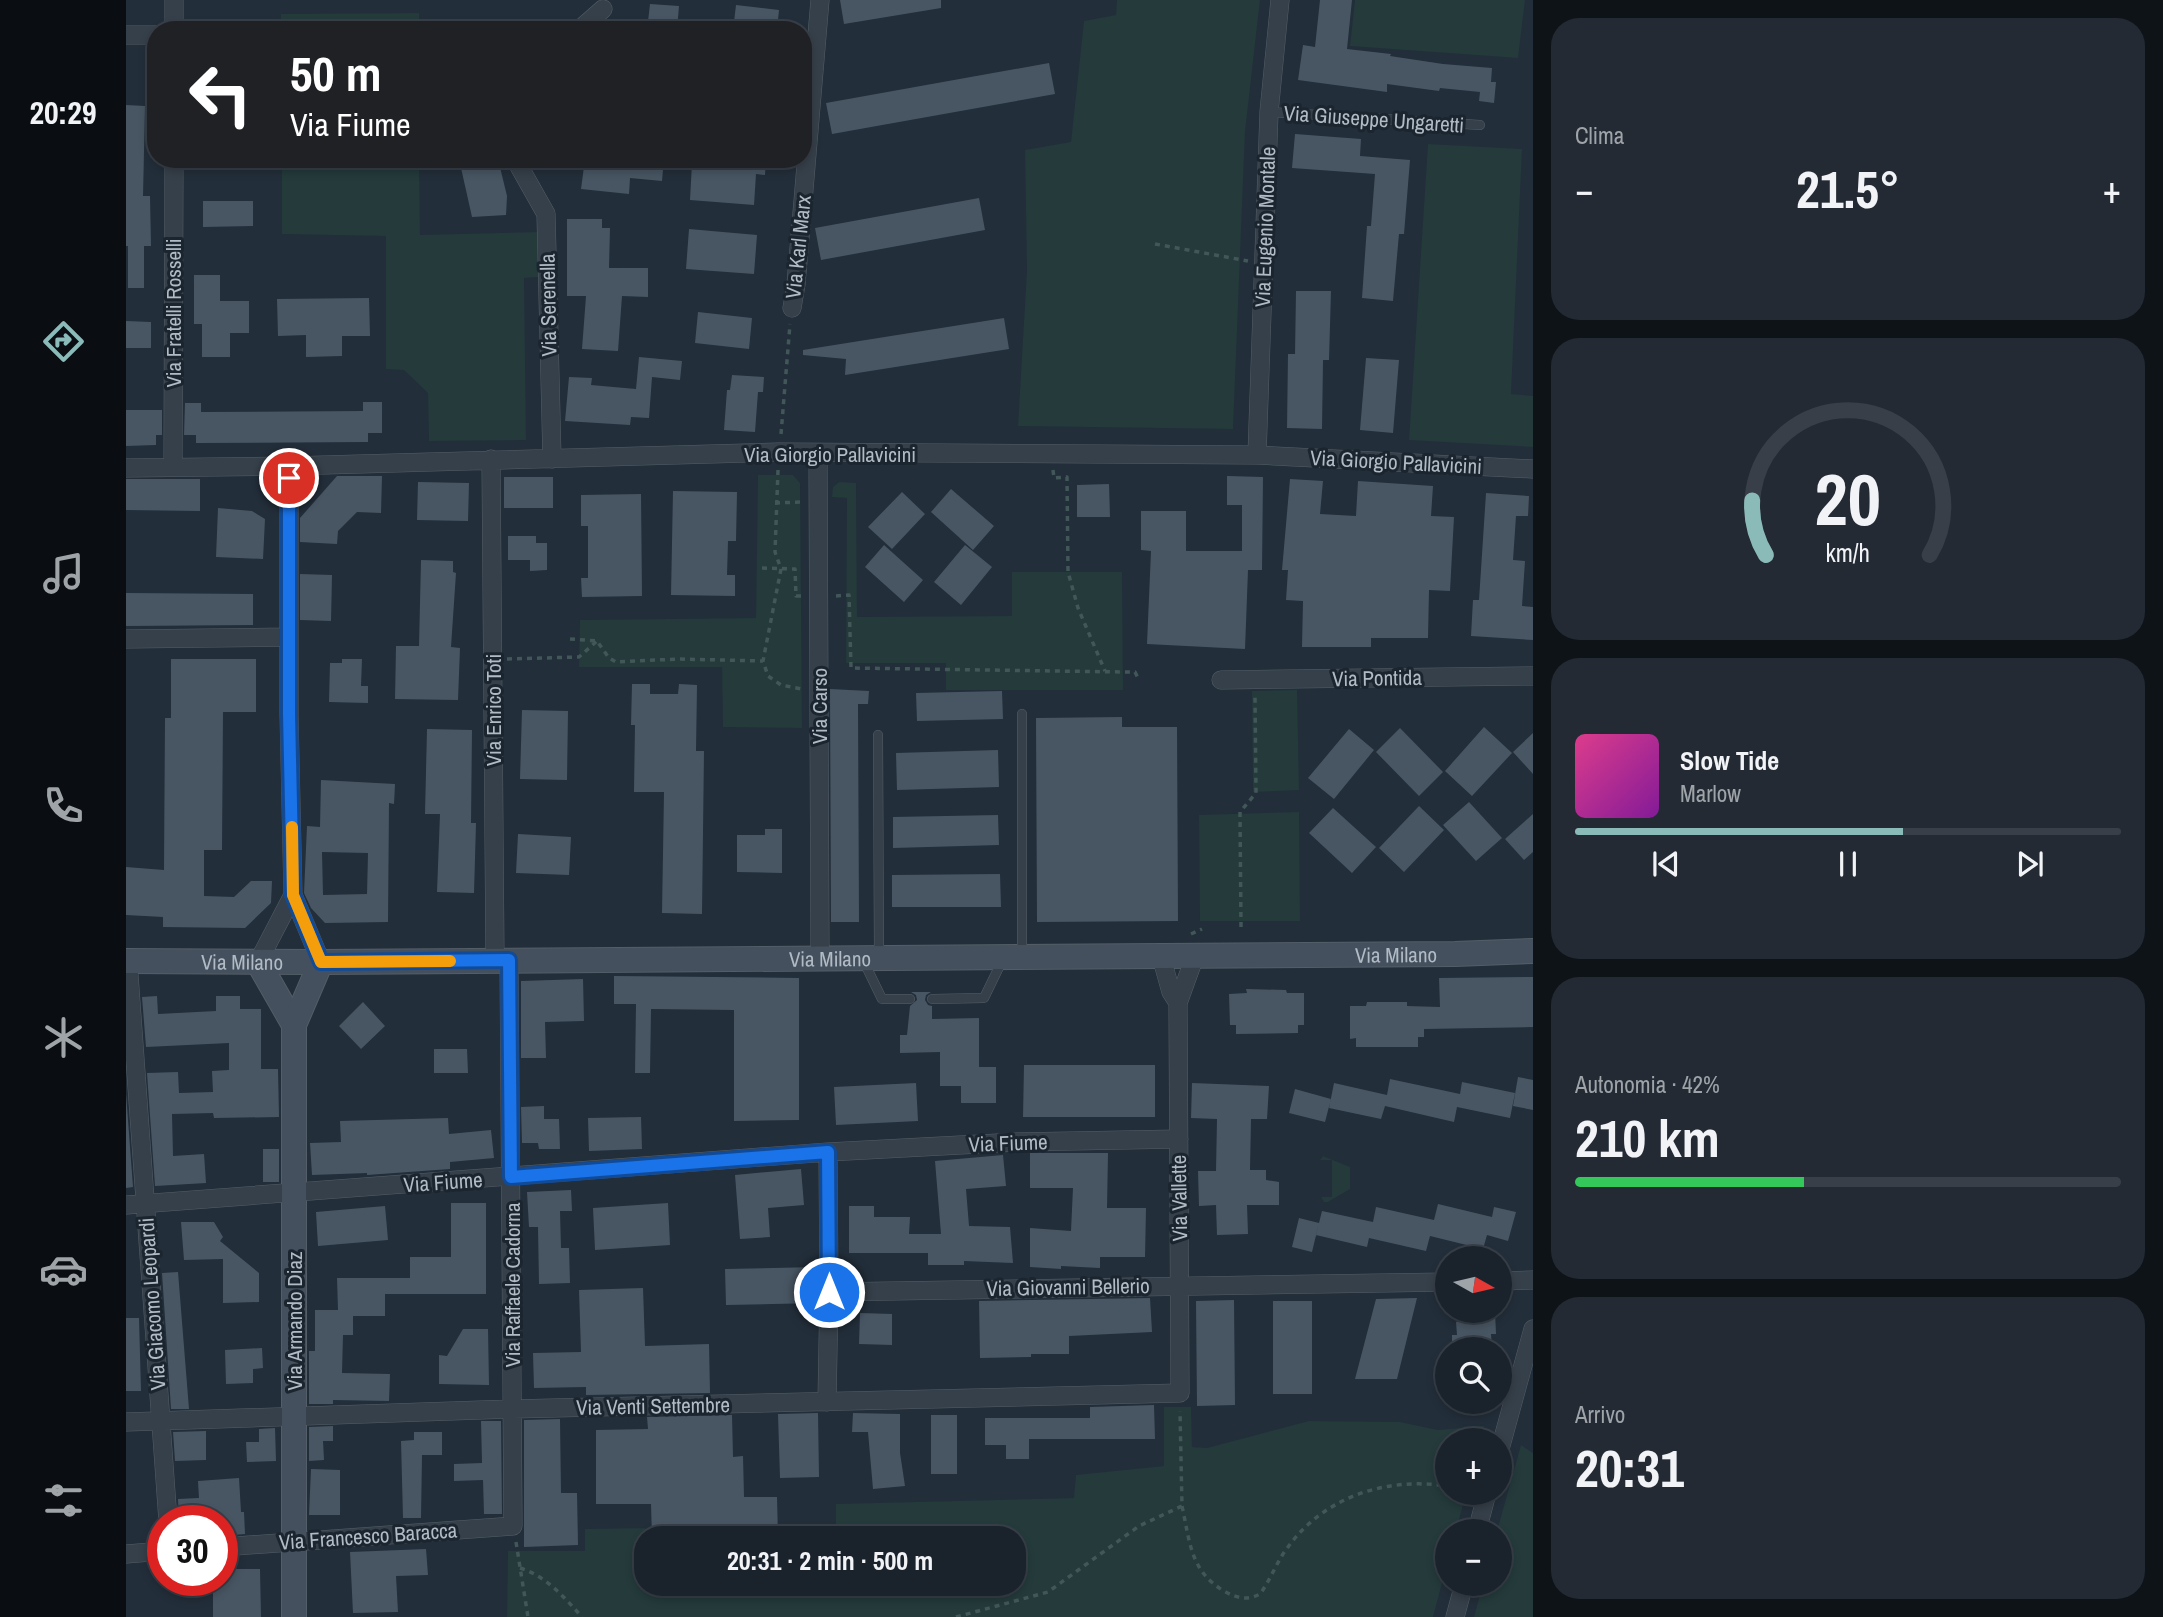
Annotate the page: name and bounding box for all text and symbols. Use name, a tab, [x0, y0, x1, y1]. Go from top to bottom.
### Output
text: 50 m	[290, 40, 382, 106]
icon: left	[175, 49, 266, 140]
text: 20:29	[29, 91, 97, 134]
street label: Via Giuseppe Ungaretti	[1283, 98, 1465, 140]
text: Via Fiume	[290, 103, 411, 146]
text: Clima	[1575, 120, 1624, 151]
street label: Via Eugenio Montale	[1248, 146, 1282, 308]
text: 21.5°	[1796, 154, 1900, 224]
text: −	[1575, 164, 1593, 215]
text: +	[2103, 164, 2121, 215]
street label: Via Karl Marx	[778, 193, 818, 300]
street label: Via Fratelli Rosselli	[159, 239, 188, 388]
street label: Via Serenella	[533, 253, 563, 357]
icon: directions	[39, 317, 88, 366]
street label: Via Giorgio Pallavicini	[744, 440, 916, 469]
street label: Via Giorgio Pallavicini	[1309, 443, 1483, 481]
pin	[259, 448, 319, 508]
text: 20	[1815, 450, 1881, 548]
icon: arrive	[270, 459, 308, 497]
text: km/h	[1826, 535, 1870, 569]
icon: music	[39, 549, 88, 598]
street label: Via Enrico Toti	[479, 654, 508, 766]
street label: Via Pontida	[1332, 663, 1423, 693]
street label: Via Carso	[805, 668, 834, 744]
text: Slow Tide	[1680, 743, 1779, 778]
text: Marlow	[1680, 778, 1741, 809]
icon: phone	[39, 781, 88, 830]
icon: previous	[1647, 845, 1685, 883]
icon: pause	[1829, 845, 1867, 883]
icon: next	[2011, 845, 2049, 883]
street label: Via Milano	[1355, 940, 1437, 969]
street label: Via Milano	[789, 944, 871, 973]
street label: Via Milano	[201, 947, 283, 976]
icon: climate	[39, 1013, 88, 1062]
text: Autonomia · 42%	[1575, 1069, 1720, 1100]
text: 210 km	[1575, 1103, 1720, 1173]
street label: Via Fiume	[968, 1127, 1048, 1159]
street label: Via Vallette	[1164, 1154, 1194, 1242]
street label: Via Fiume	[403, 1165, 483, 1199]
street label: Via Raffaele Cadorna	[498, 1202, 527, 1368]
street label: Via Giacomo Leopardi	[132, 1217, 172, 1391]
icon: car	[39, 1245, 88, 1294]
north arrow	[1435, 1246, 1512, 1323]
map controls	[1435, 1246, 1512, 1596]
street label: Via Armando Diaz	[280, 1251, 309, 1391]
position arrow	[792, 1255, 866, 1329]
street label: Via Giovanni Bellerio	[986, 1271, 1150, 1303]
button: search	[1435, 1337, 1512, 1414]
street label: Via Venti Settembre	[576, 1390, 730, 1422]
text: Arrivo	[1575, 1399, 1625, 1430]
button: +	[1435, 1428, 1512, 1505]
text: 20:31	[1575, 1433, 1684, 1503]
icon: filters	[39, 1476, 88, 1525]
speed limit sign: 30	[147, 1505, 238, 1596]
street label: Via Francesco Baracca	[278, 1515, 459, 1557]
button: −	[1435, 1519, 1512, 1596]
text: 20:31 · 2 min · 500 m	[727, 1543, 933, 1578]

